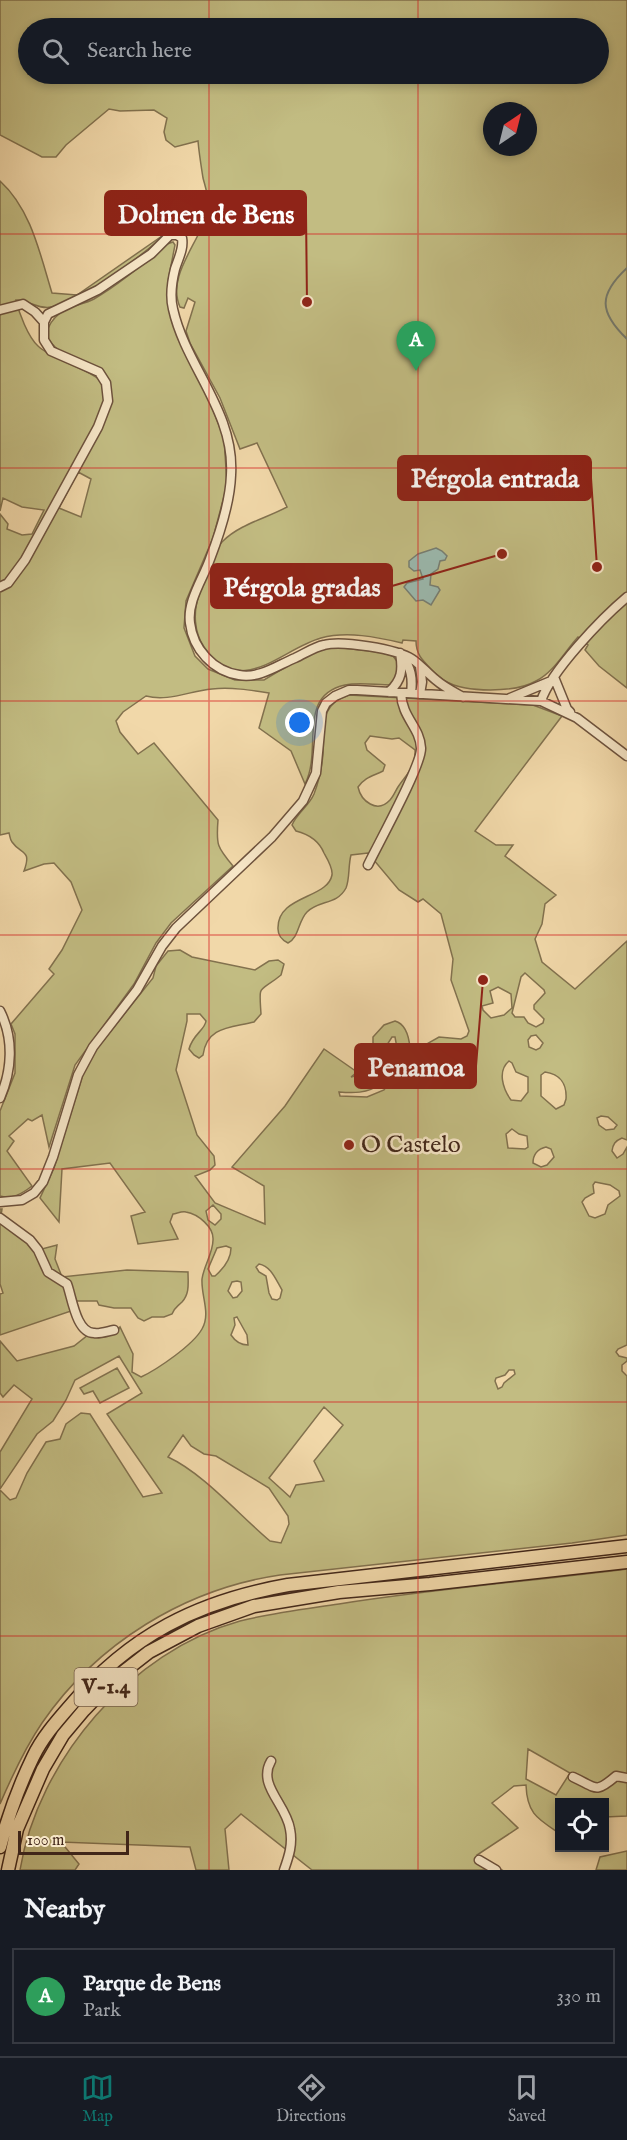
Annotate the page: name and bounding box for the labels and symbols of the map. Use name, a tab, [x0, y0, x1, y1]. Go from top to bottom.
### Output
north arrow	[483, 102, 537, 156]
callout: Dolmen de Bens	[105, 191, 306, 235]
text: Dolmen de Bens	[118, 199, 294, 232]
pin: A	[396, 322, 436, 371]
callout: Pérgola entrada	[398, 456, 591, 500]
text: Pérgola entrada	[411, 463, 580, 496]
callout: Pérgola gradas	[211, 564, 392, 608]
text: Pérgola gradas	[223, 572, 381, 605]
your location	[285, 708, 314, 737]
callout: Penamoa	[355, 1044, 476, 1088]
text: Penamoa	[368, 1052, 465, 1085]
place label: O Castelo	[361, 1130, 461, 1161]
marker: O Castelo	[342, 1138, 356, 1152]
road number: V-1.4	[74, 1668, 138, 1706]
scale bar	[18, 1828, 129, 1856]

